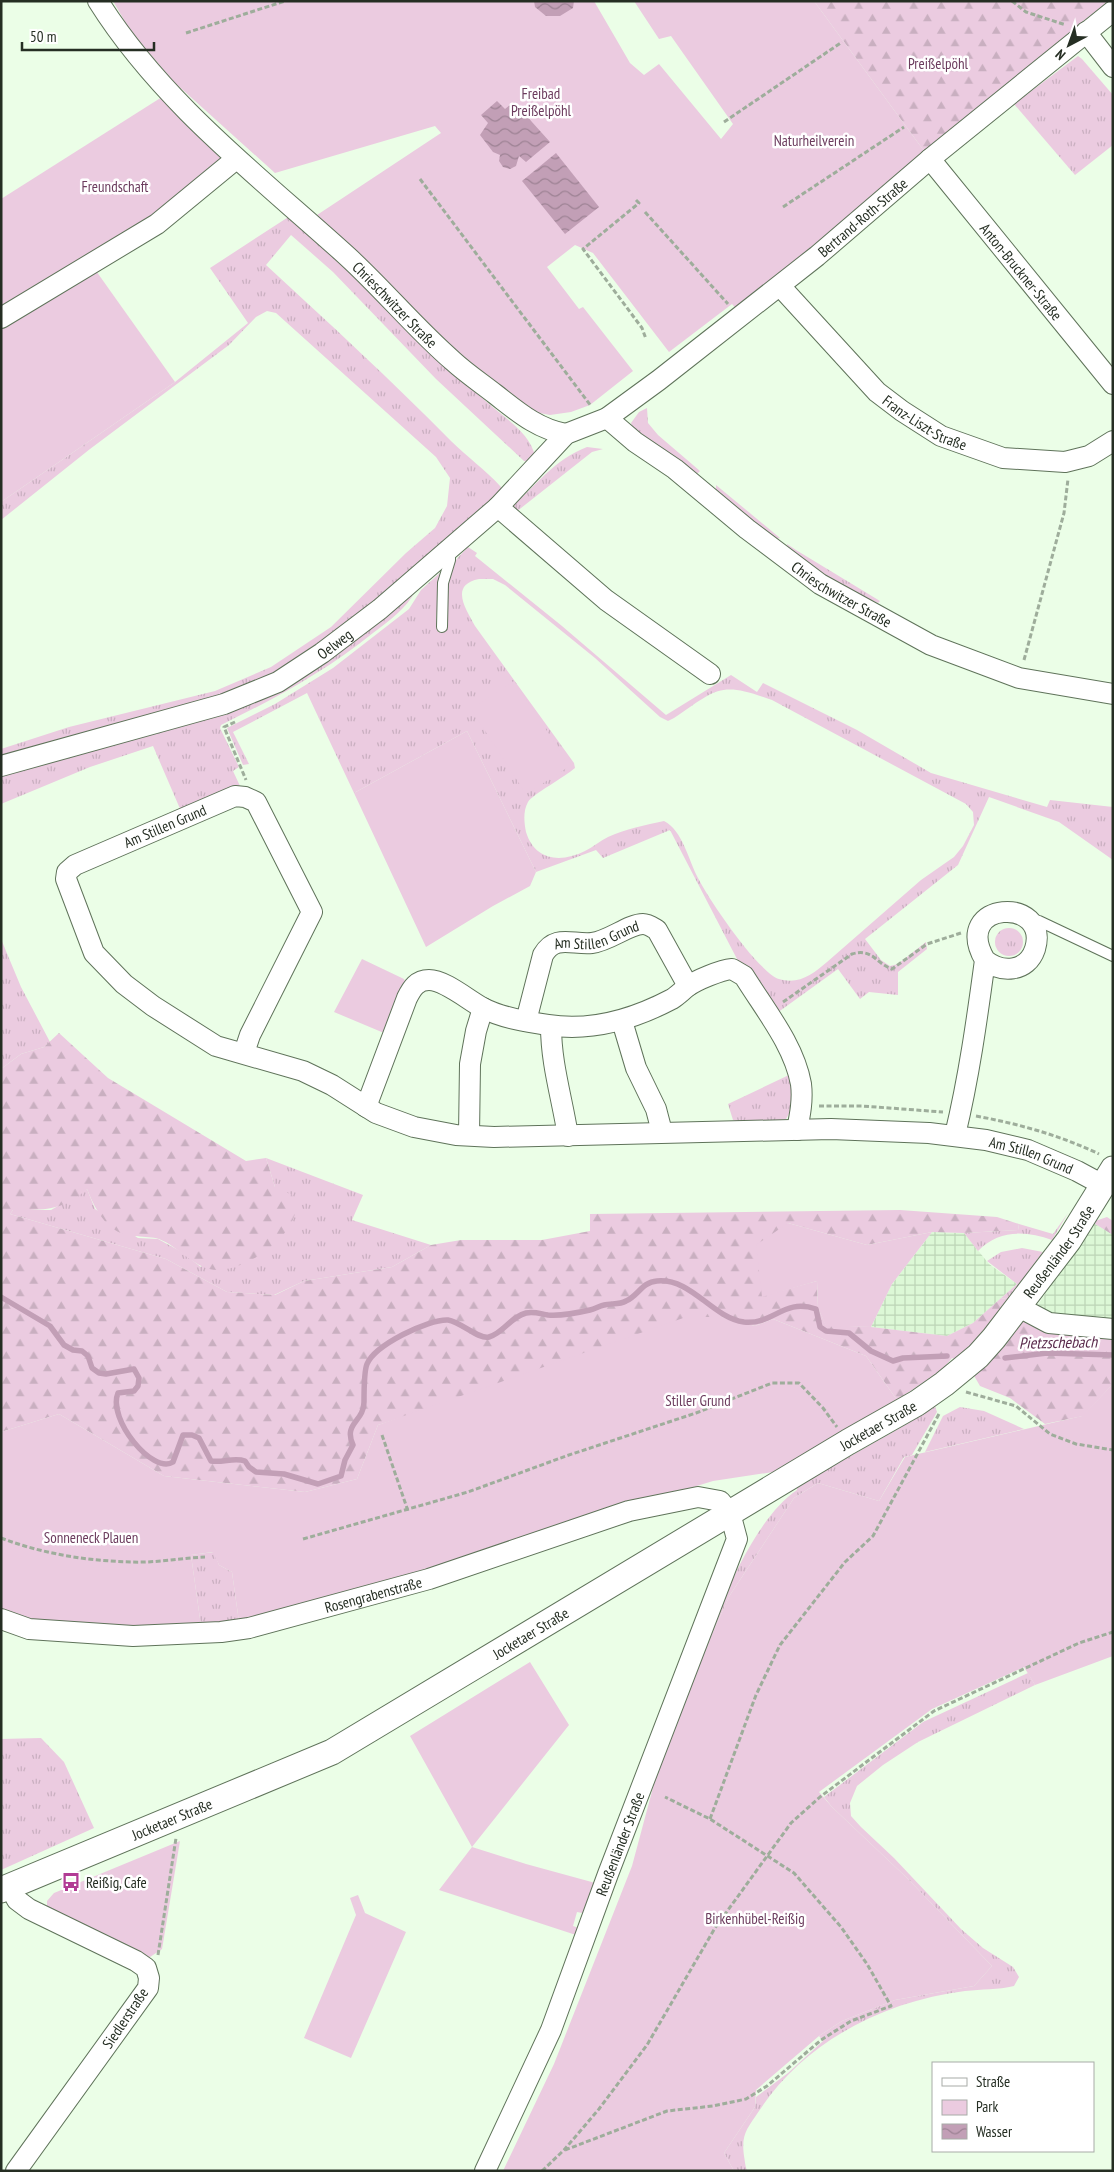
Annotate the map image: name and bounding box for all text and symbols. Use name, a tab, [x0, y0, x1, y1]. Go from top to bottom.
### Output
scale bar	[22, 20, 155, 52]
north arrow	[1044, 20, 1094, 70]
text: 50 m	[30, 27, 56, 46]
text: N	[1052, 46, 1069, 64]
park label: Preißelpöhl	[908, 54, 969, 73]
park label: Freibad Preißelpöhl	[511, 84, 572, 120]
park label: Naturheilverein	[774, 131, 854, 150]
street label: Bertrand-Roth-Straße	[814, 173, 911, 261]
park label: Freundschaft	[82, 177, 148, 196]
street label: Anton-Bruckner-Straße	[976, 219, 1067, 324]
street label: Chrieschwitzer Straße	[349, 257, 442, 352]
street label: Franz-Liszt-Straße	[879, 390, 970, 454]
street label: Chrieschwitzer Straße	[788, 557, 895, 631]
street label: Oelweg	[313, 624, 356, 663]
street label: Am Stillen Grund	[121, 800, 209, 852]
street label: Am Stillen Grund	[552, 915, 641, 953]
street label: Am Stillen Grund	[987, 1132, 1076, 1178]
street label: Reußenländer Straße	[1019, 1201, 1098, 1302]
water label: Pietzschebach	[1019, 1331, 1098, 1353]
park label: Stiller Grund	[665, 1391, 731, 1410]
street label: Jocketaer Straße	[835, 1396, 920, 1455]
park label: Sonneneck Plauen	[44, 1528, 138, 1547]
street label: Rosengrabenstraße	[322, 1572, 424, 1616]
street label: Jocketaer Straße	[488, 1603, 572, 1663]
street label: Reußenländer Straße	[591, 1789, 649, 1899]
street label: Jocketaer Straße	[128, 1794, 215, 1844]
bus stop icon: Reißig, Cafe	[60, 1871, 82, 1893]
place label: Reißig, Cafe	[86, 1873, 147, 1892]
park label: Birkenhübel-Reißig	[705, 1909, 805, 1928]
street label: Siedlerstraße	[98, 1984, 152, 2052]
legend	[932, 2062, 1094, 2152]
text: Straße	[976, 2072, 1010, 2091]
text: Park	[976, 2097, 998, 2116]
text: Wasser	[976, 2122, 1013, 2141]

